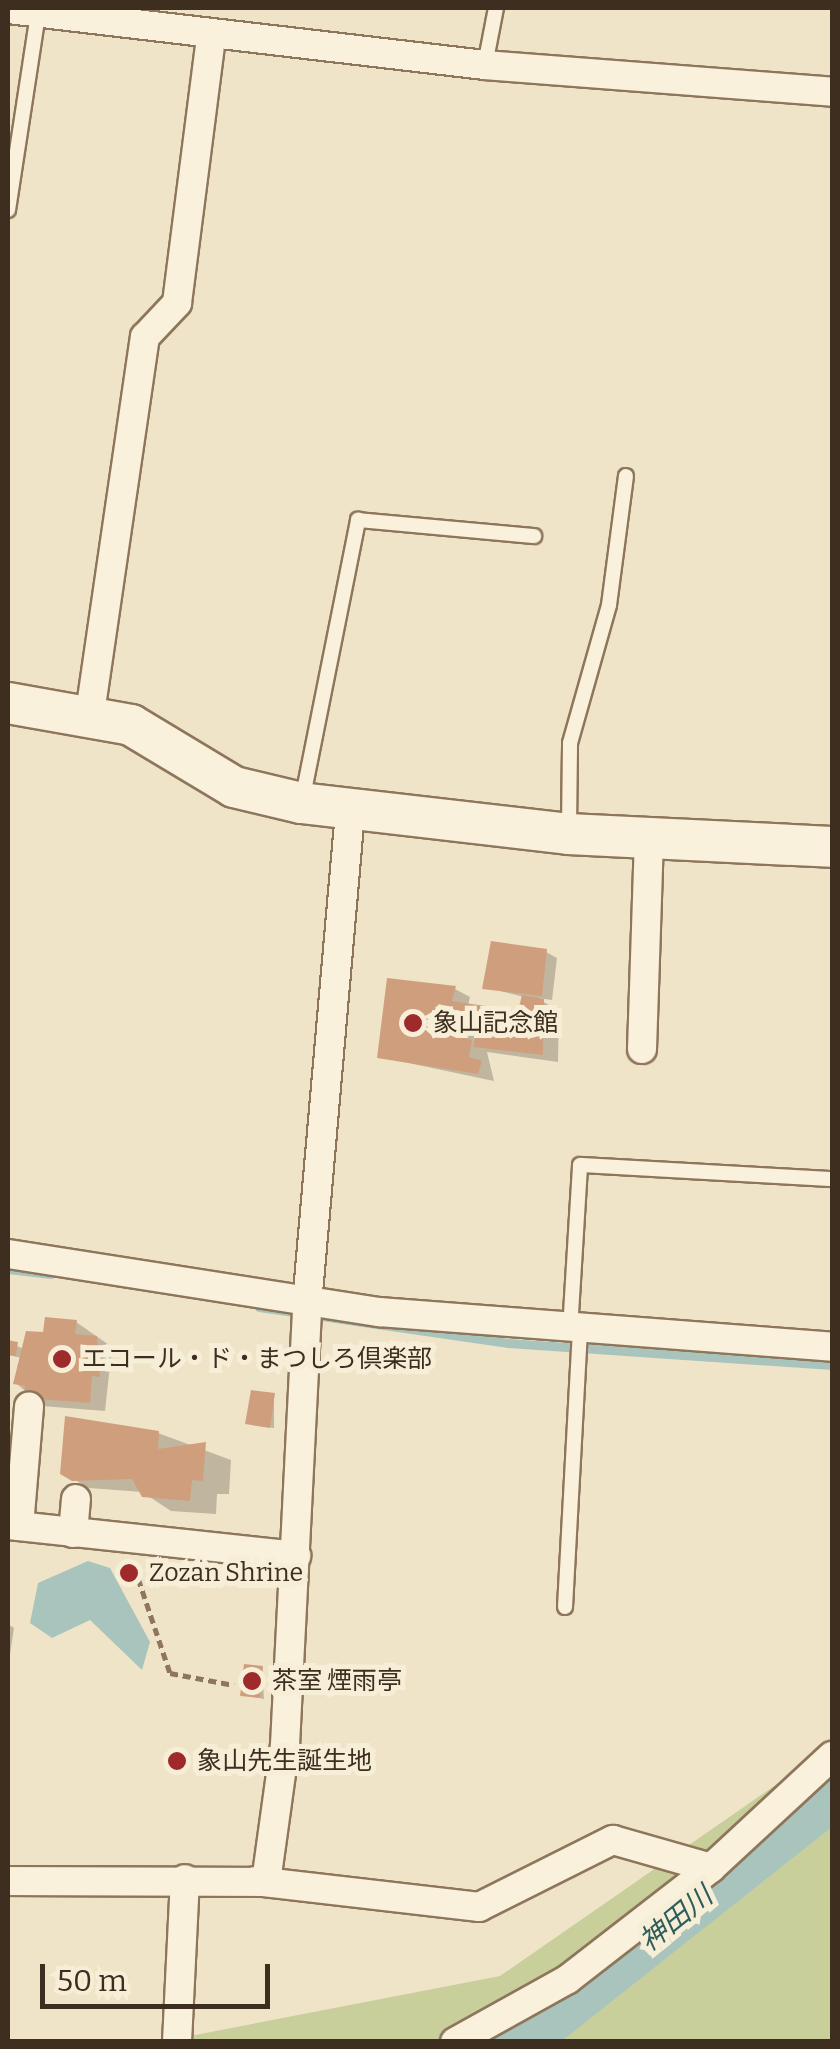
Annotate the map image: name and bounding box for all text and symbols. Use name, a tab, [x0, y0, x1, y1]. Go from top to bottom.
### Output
place label: 象山記念館	[433, 1008, 558, 1038]
marker: 象山記念館	[402, 1012, 424, 1034]
place label: エコール・ド・まつしろ倶楽部	[82, 1344, 432, 1374]
marker: エコール・ド・まつしろ倶楽部	[51, 1348, 73, 1370]
place label: Zozan Shrine	[149, 1558, 303, 1588]
marker: Zozan Shrine	[118, 1562, 140, 1584]
place label: 茶室 煙雨亭	[272, 1666, 402, 1696]
marker: 茶室 煙雨亭	[241, 1670, 263, 1692]
place label: 象山先生誕生地	[197, 1746, 372, 1776]
marker: 象山先生誕生地	[166, 1750, 188, 1772]
water label: 神田川	[633, 1880, 719, 1958]
scale bar	[45, 1944, 275, 2006]
text: 50 m	[57, 1963, 127, 1999]

